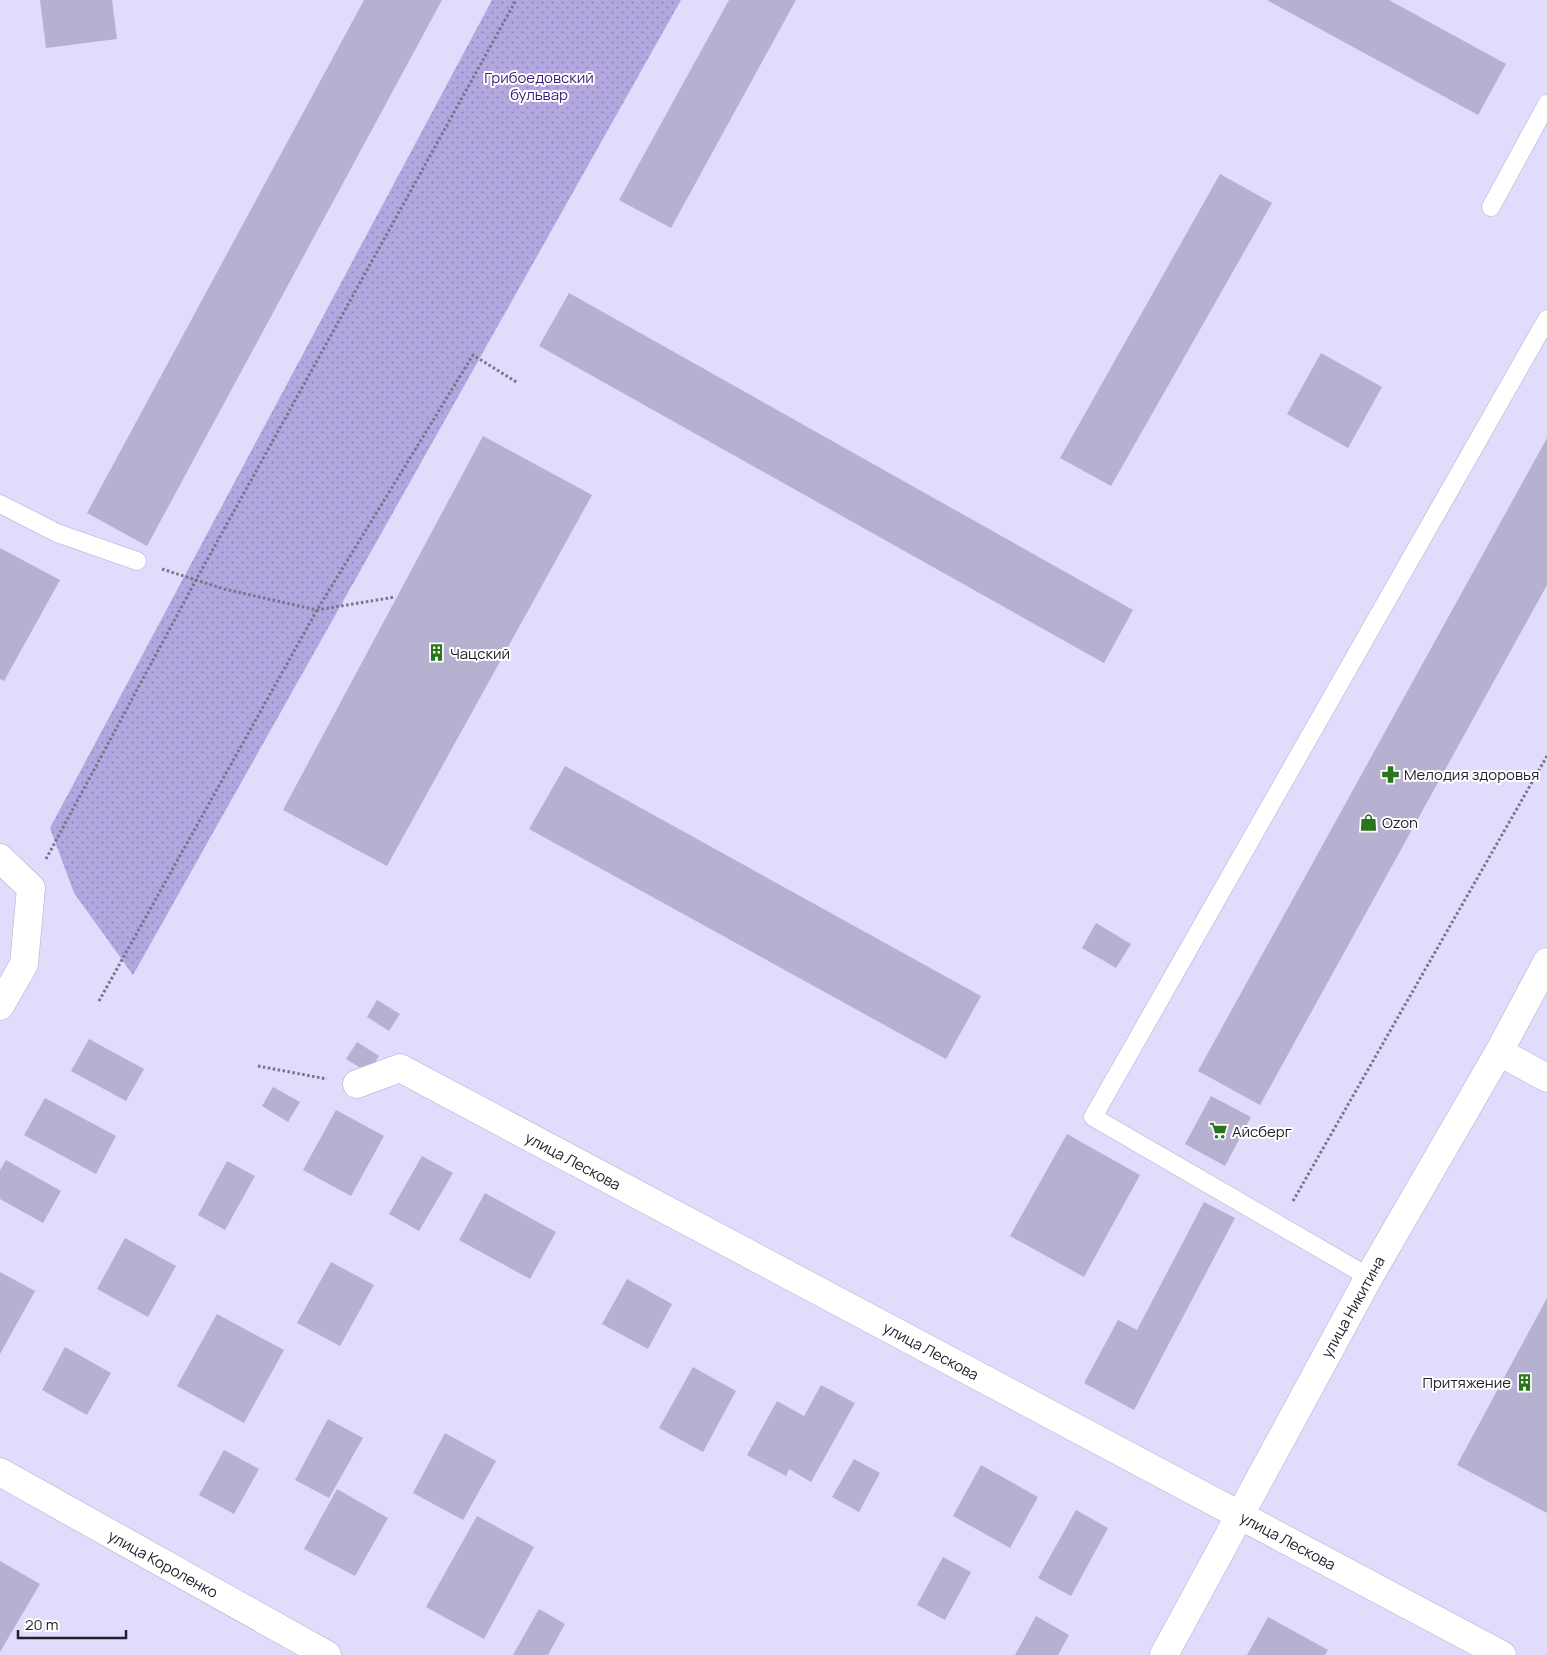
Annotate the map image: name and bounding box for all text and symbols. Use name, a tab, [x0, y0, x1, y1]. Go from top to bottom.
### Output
park label: Грибоедовский бульвар	[484, 67, 594, 105]
building icon: Чацский	[426, 643, 446, 663]
place label: Чацский	[450, 643, 510, 664]
pharmacy icon: Мелодия здоровья	[1380, 764, 1400, 784]
place label: Мелодия здоровья	[1404, 764, 1539, 785]
shop icon: Ozon	[1358, 812, 1378, 832]
place label: Ozon	[1382, 812, 1418, 833]
supermarket icon: Айсберг	[1208, 1121, 1228, 1141]
place label: Айсберг	[1232, 1121, 1292, 1142]
street label: улица Лескова	[522, 1127, 624, 1195]
street label: улица Никитина	[1316, 1252, 1390, 1362]
street label: улица Лескова	[880, 1317, 982, 1385]
place label: Притяжение	[1423, 1372, 1511, 1393]
building icon: Притяжение	[1515, 1372, 1535, 1392]
street label: улица Лескова	[1237, 1507, 1339, 1575]
street label: улица Короленко	[104, 1525, 222, 1603]
scale bar	[18, 1608, 125, 1640]
text: 20 m	[25, 1614, 58, 1635]

